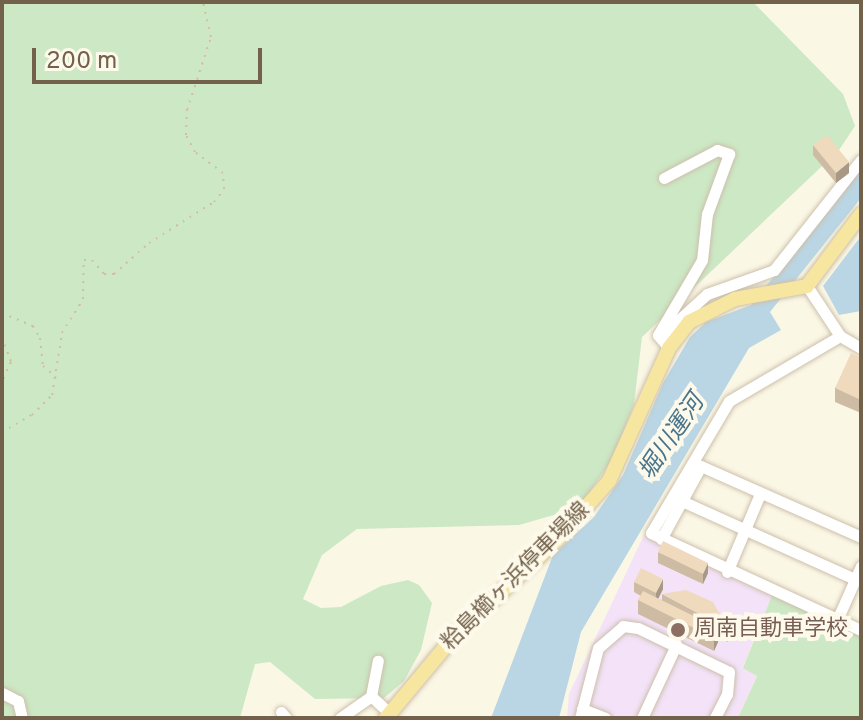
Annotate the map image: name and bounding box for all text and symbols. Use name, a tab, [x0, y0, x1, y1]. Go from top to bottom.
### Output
scale bar	[36, 32, 266, 82]
text: 200 m	[46, 47, 117, 77]
water label: 堀川運河	[634, 390, 712, 486]
street label: 粭島櫛ヶ浜停車場線	[437, 498, 595, 656]
place label: 周南自動車学校	[694, 617, 848, 643]
marker: 周南自動車学校	[669, 621, 687, 639]

